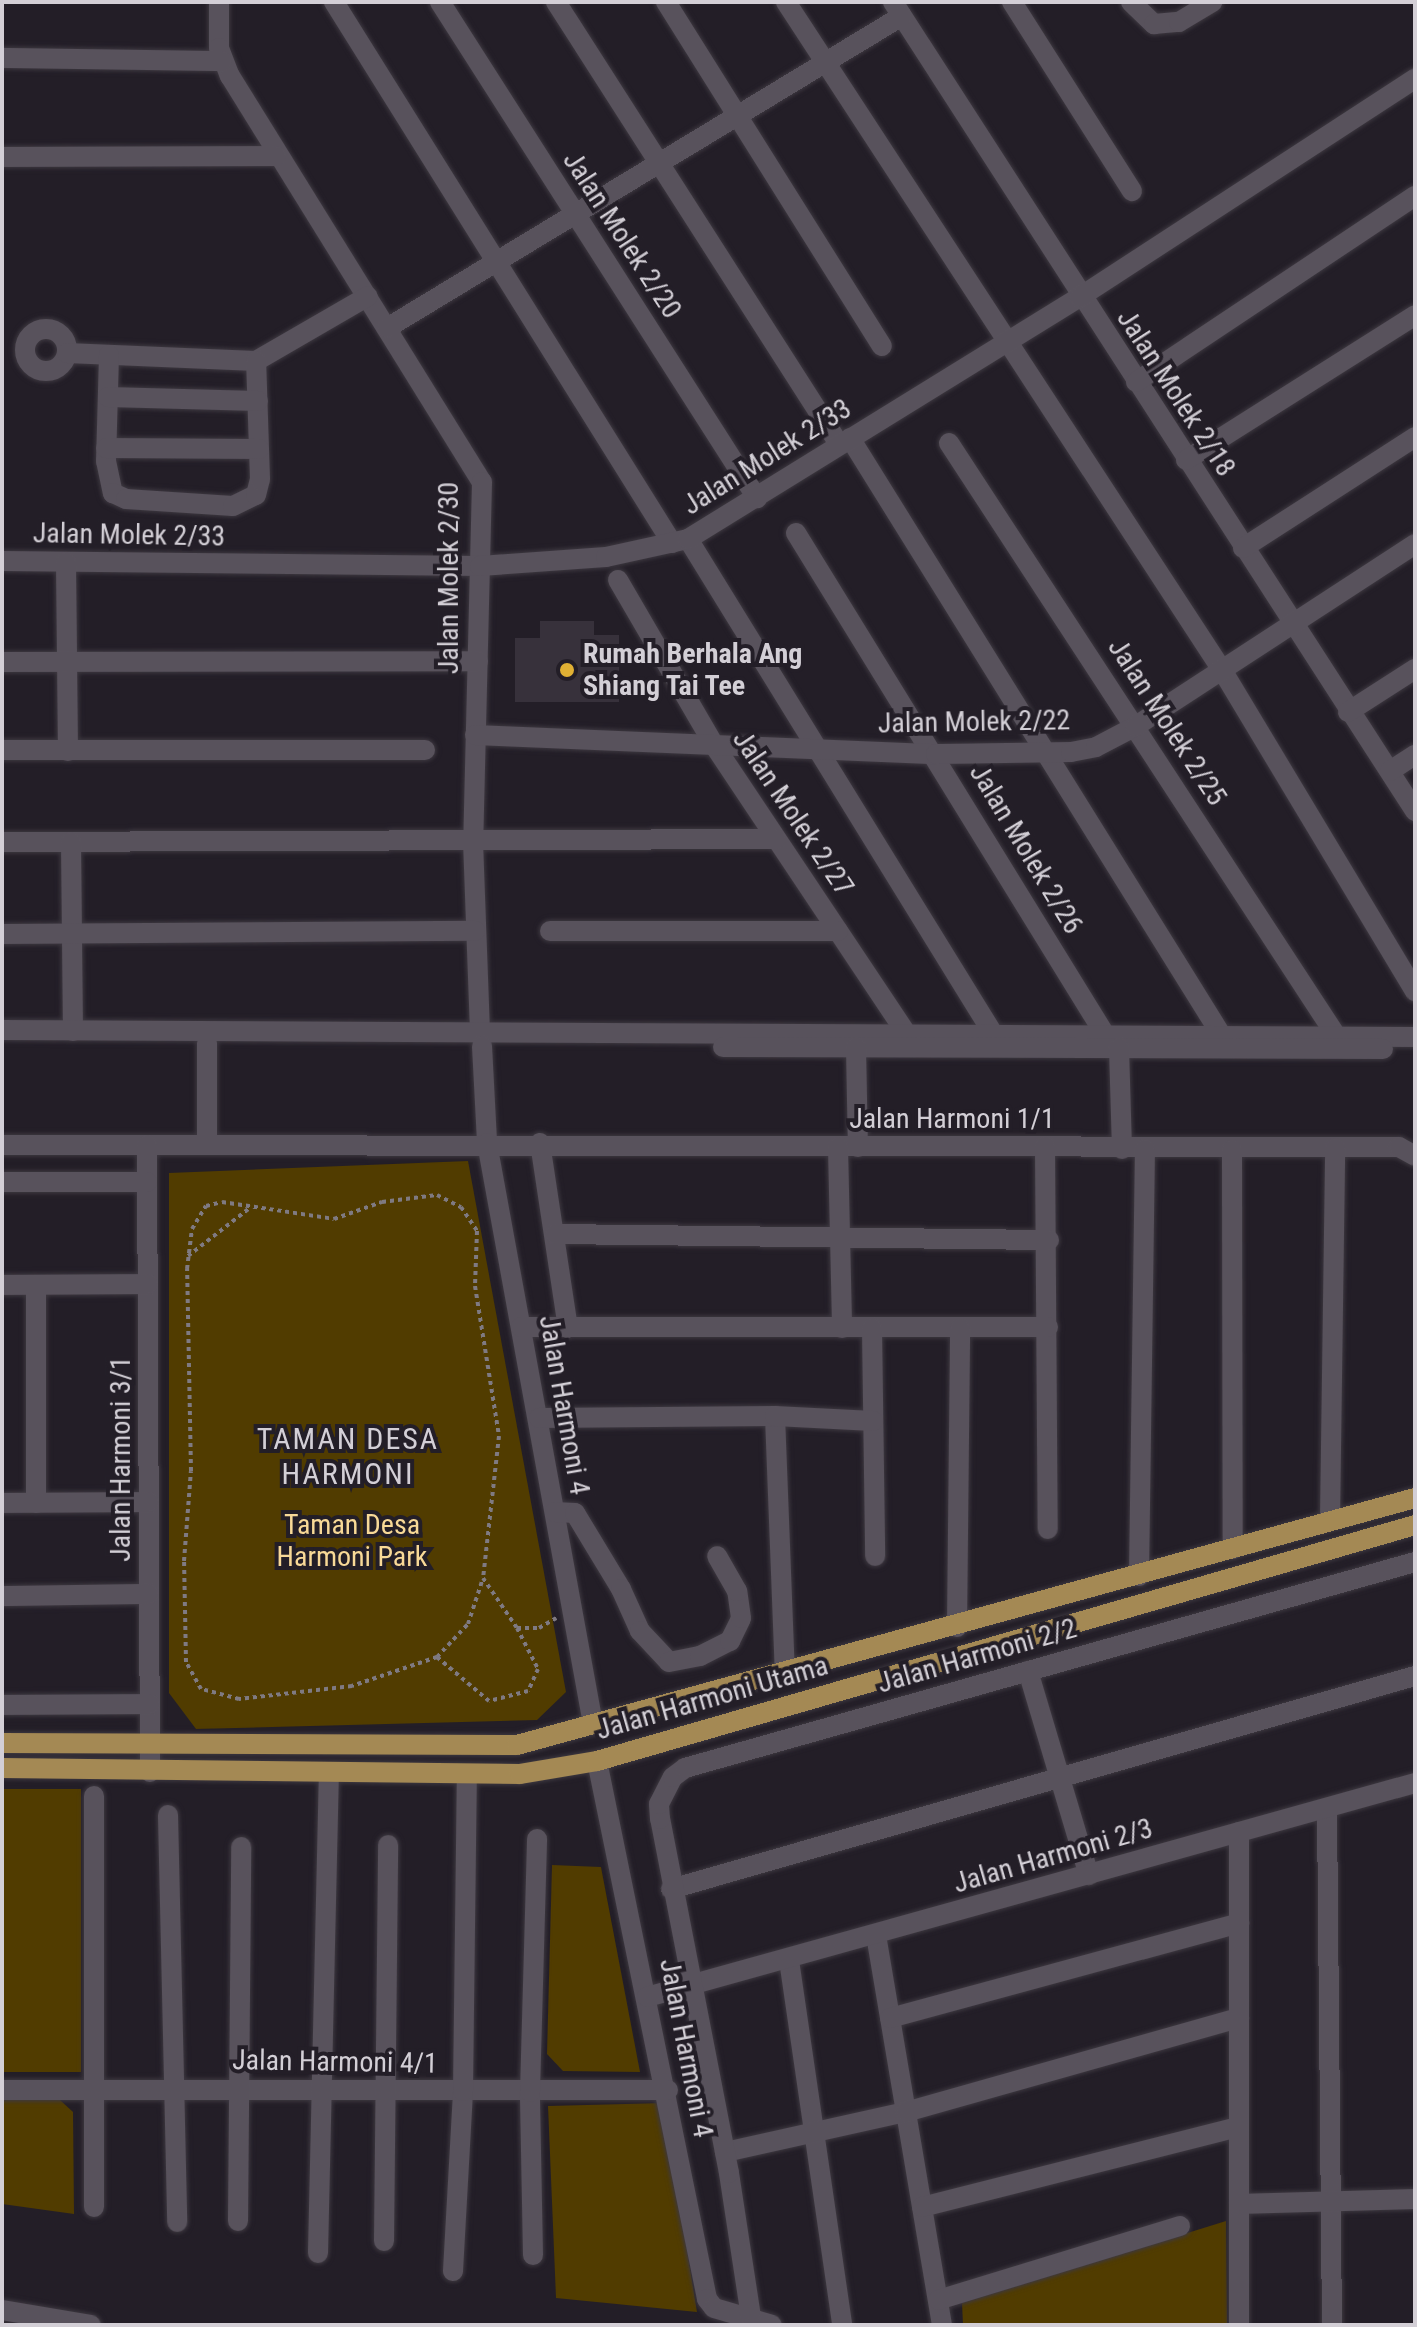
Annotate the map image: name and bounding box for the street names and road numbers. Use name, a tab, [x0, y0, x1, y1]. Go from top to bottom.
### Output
street label: Jalan Molek 2/20	[556, 145, 688, 325]
street label: Jalan Molek 2/18	[1110, 303, 1242, 483]
street label: Jalan Molek 2/33	[677, 392, 857, 522]
street label: Jalan Molek 2/30	[432, 482, 466, 674]
street label: Jalan Molek 2/33	[33, 517, 225, 553]
street label: Jalan Molek 2/25	[1101, 632, 1233, 812]
street label: Jalan Molek 2/22	[878, 704, 1070, 740]
street label: Jalan Molek 2/27	[725, 724, 861, 902]
street label: Jalan Molek 2/26	[962, 758, 1090, 940]
street label: Jalan Harmoni 1/1	[849, 1102, 1055, 1136]
street label: Jalan Harmoni 4	[532, 1313, 596, 1497]
street label: Jalan Harmoni 3/1	[104, 1356, 138, 1562]
street label: Jalan Harmoni 2/2	[874, 1612, 1080, 1700]
street label: Jalan Harmoni Utama	[592, 1649, 832, 1747]
street label: Jalan Harmoni 2/3	[950, 1812, 1156, 1900]
street label: Jalan Harmoni 4	[652, 1956, 720, 2140]
street label: Jalan Harmoni 4/1	[232, 2043, 438, 2081]

